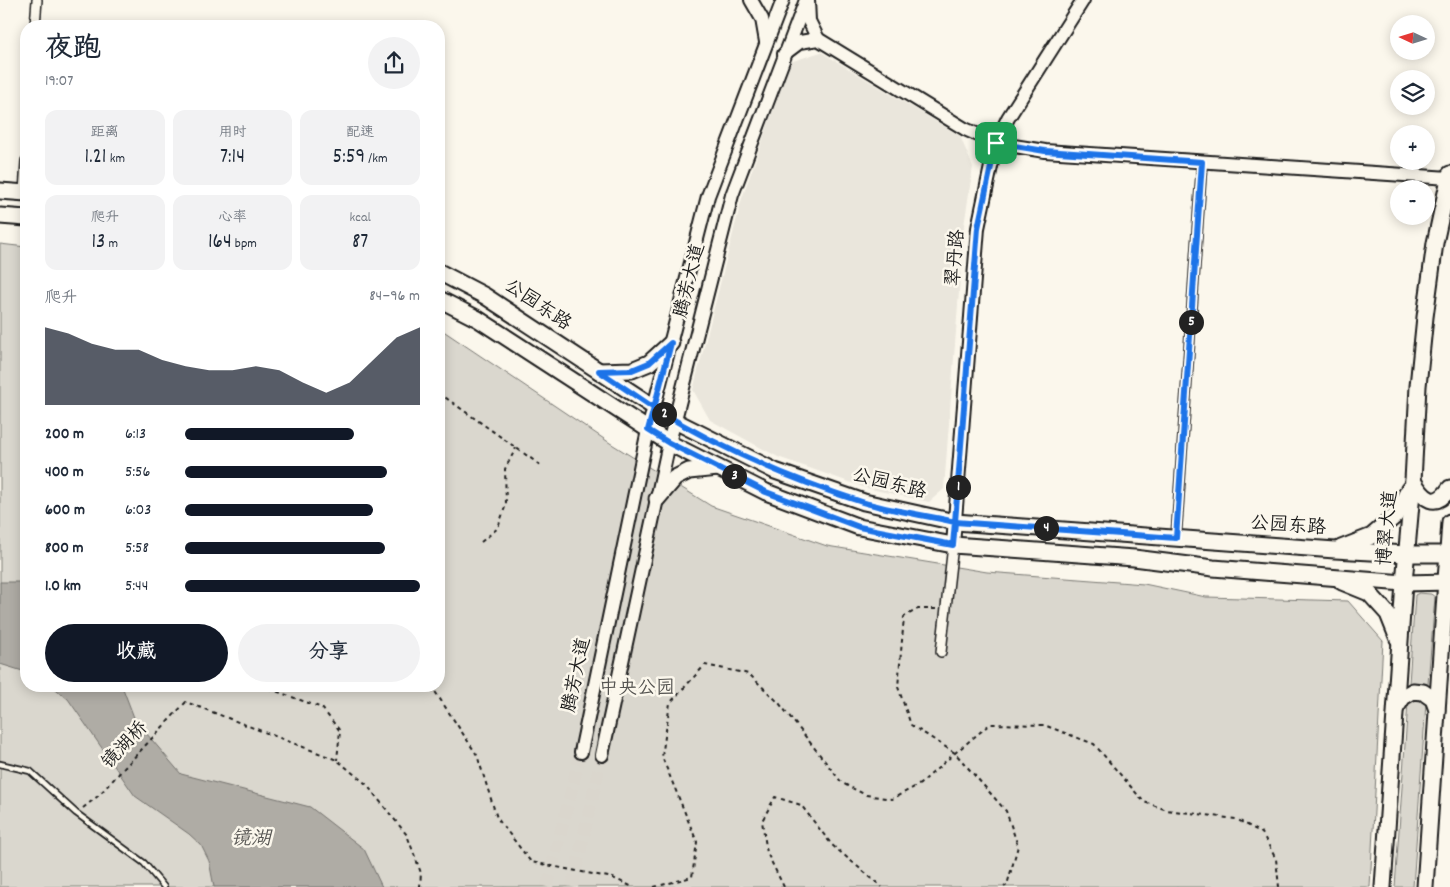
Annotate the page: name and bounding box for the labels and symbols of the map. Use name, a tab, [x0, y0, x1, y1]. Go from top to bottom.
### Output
north arrow	[1390, 15, 1435, 60]
pin	[975, 122, 1017, 164]
street label: 翠丹路	[941, 228, 973, 288]
street label: 腾芳大道	[669, 241, 713, 321]
street label: 公园东路	[498, 274, 576, 338]
pin: 5	[1178, 310, 1204, 334]
pin: 2	[652, 402, 676, 426]
street label: 公园东路	[849, 463, 929, 507]
pin: 3	[722, 464, 746, 488]
pin: 1	[946, 474, 970, 500]
street label: 博翠大道	[1372, 489, 1406, 567]
street label: 公园东路	[1249, 511, 1327, 543]
pin: 4	[1034, 516, 1058, 540]
street label: 腾芳大道	[557, 635, 599, 715]
park label: 中央公园	[599, 676, 675, 703]
street label: 镜湖桥	[97, 716, 155, 776]
water label: 镜湖	[231, 826, 273, 854]

